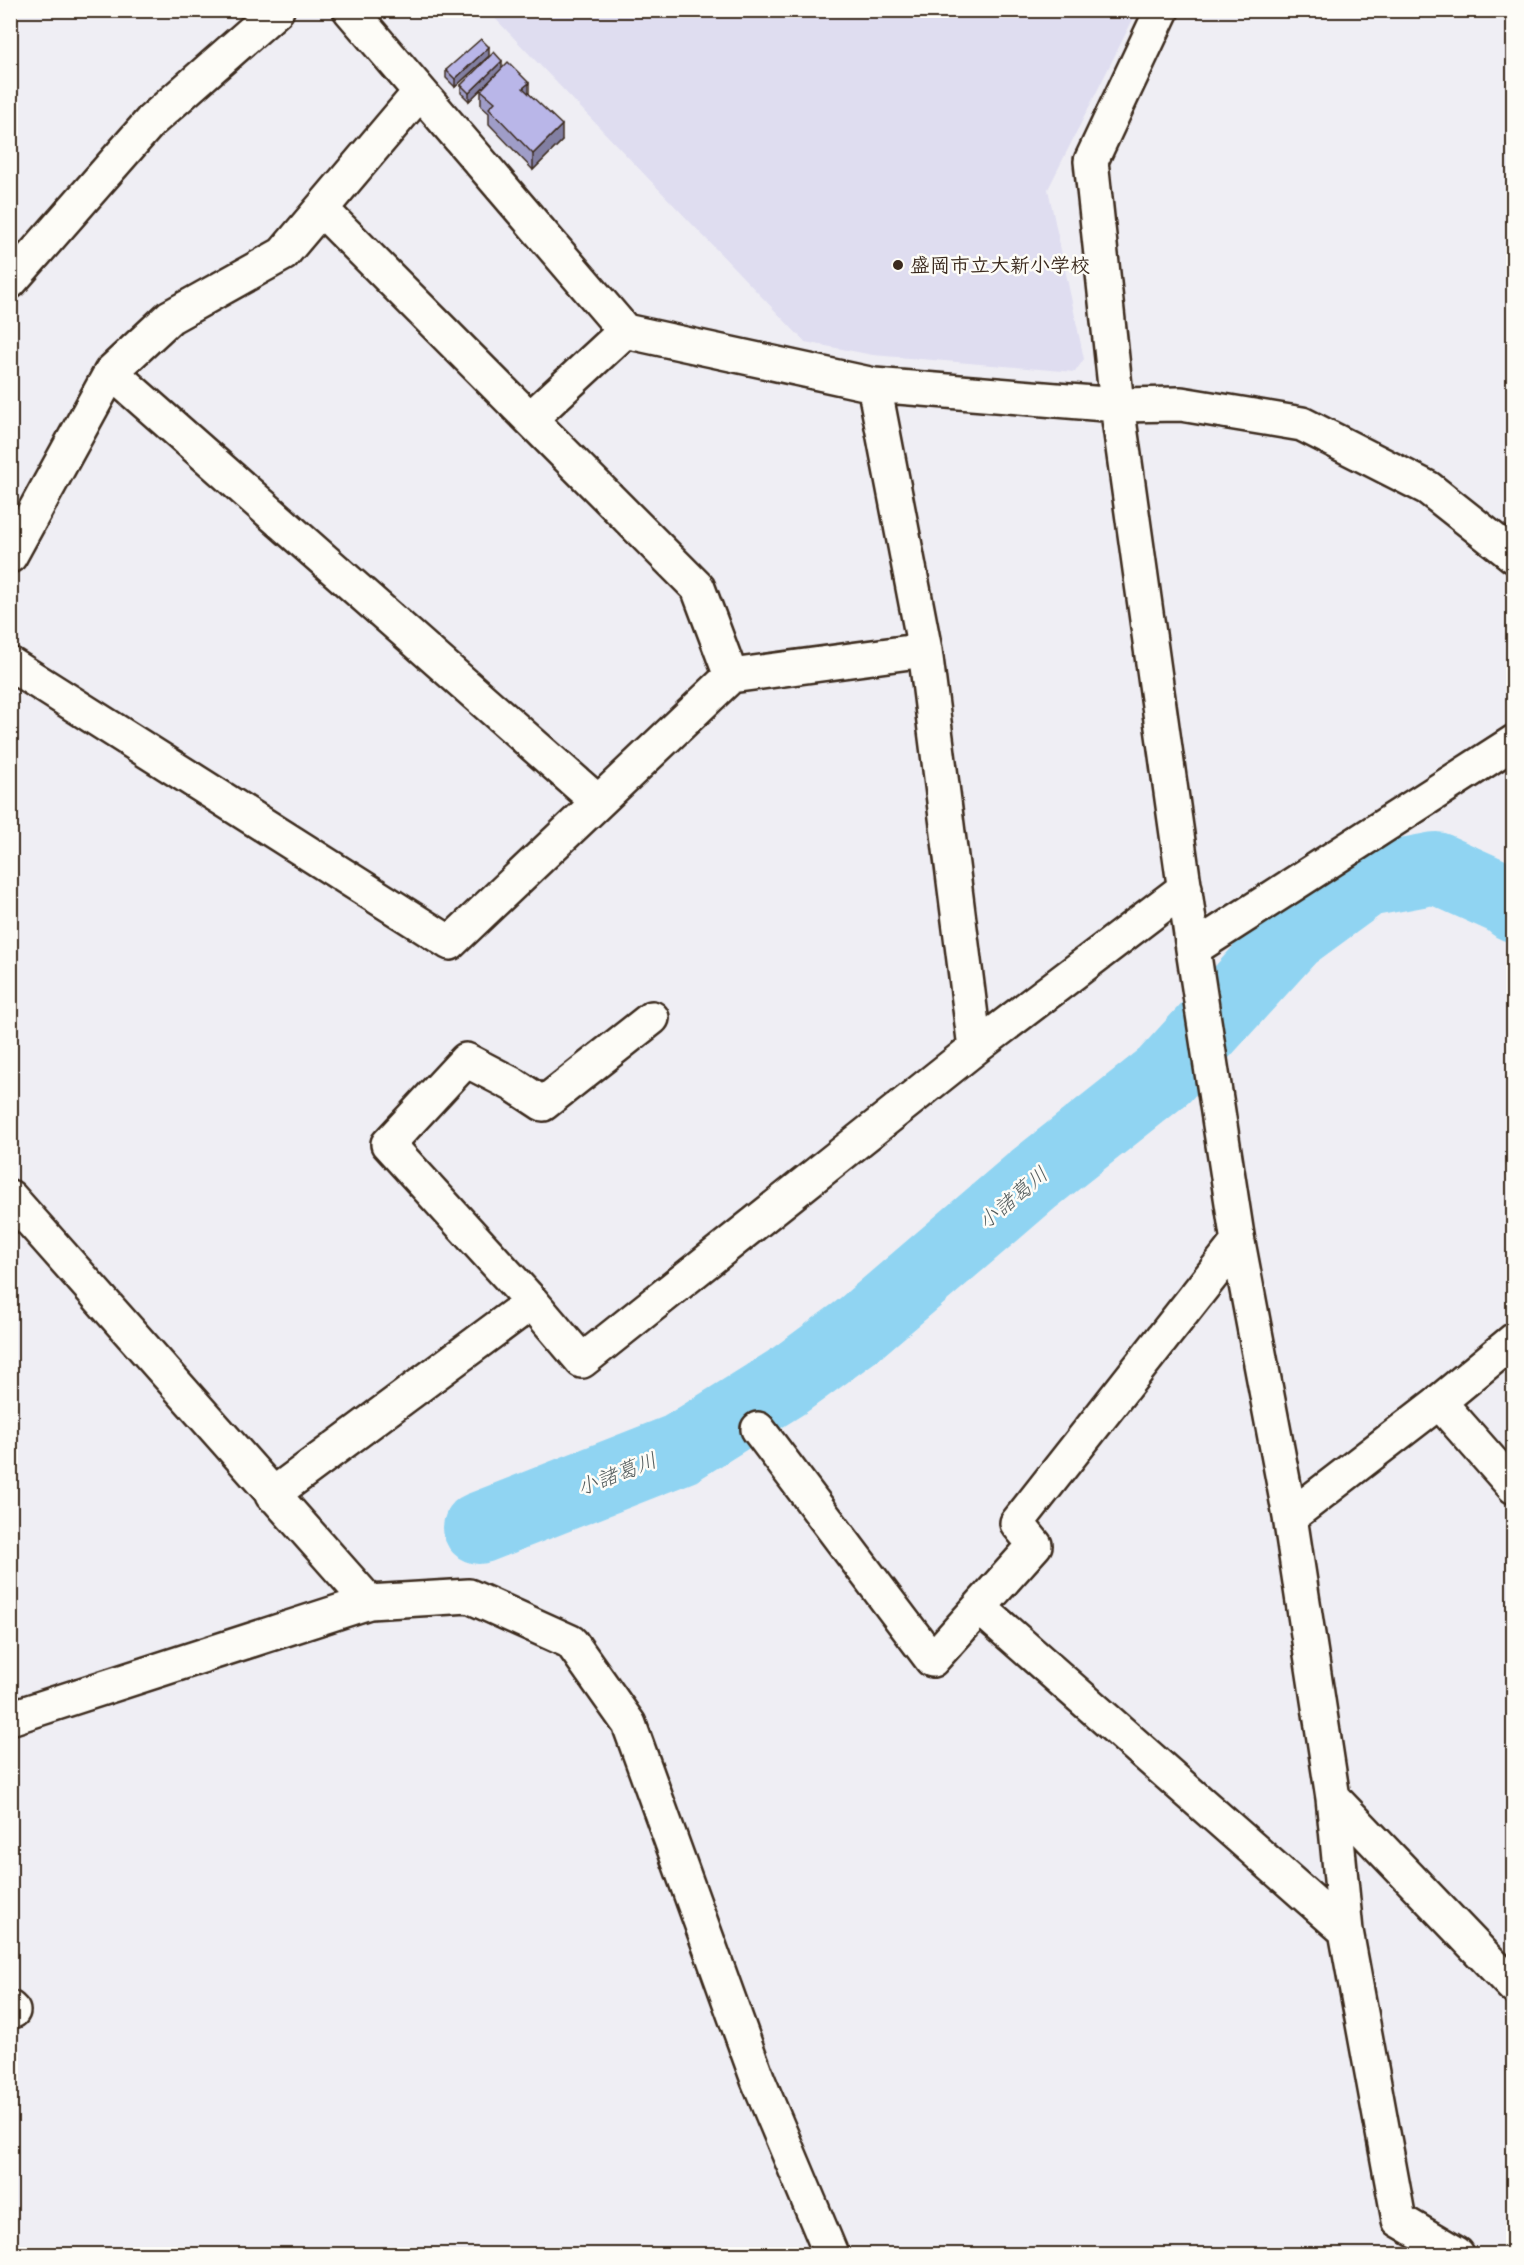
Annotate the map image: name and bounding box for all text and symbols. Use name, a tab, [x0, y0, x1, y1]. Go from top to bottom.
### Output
place label: 盛岡市立大新小学校	[910, 254, 1090, 277]
marker: 盛岡市立大新小学校	[891, 258, 905, 272]
water label: 小諸葛川	[973, 1162, 1053, 1234]
water label: 小諸葛川	[573, 1448, 661, 1500]

